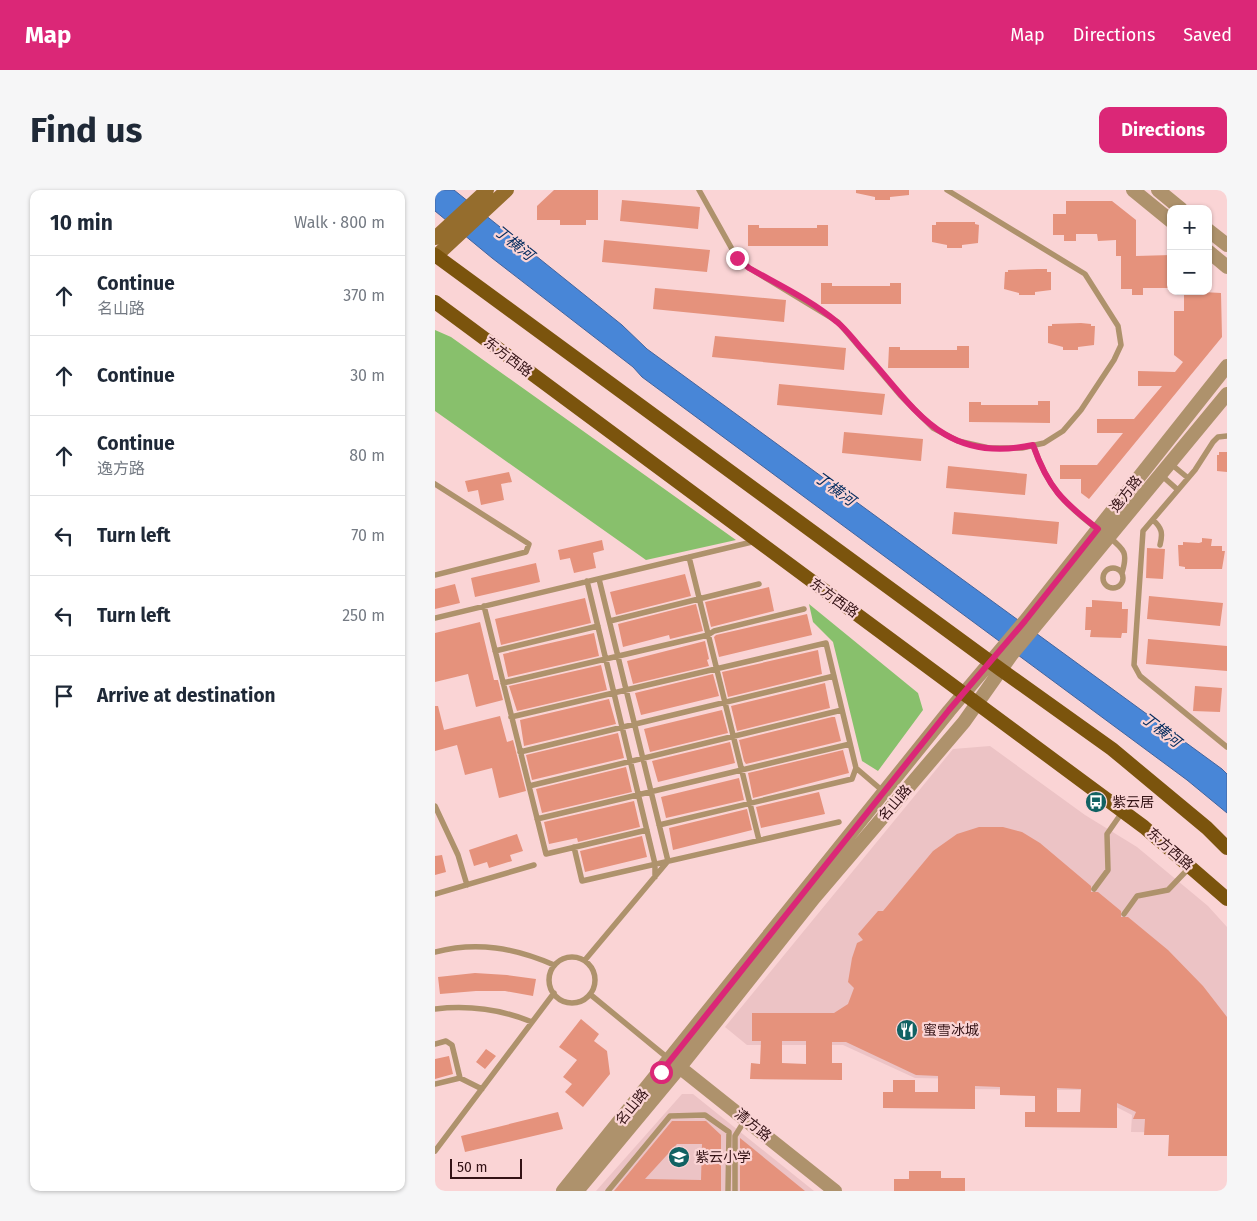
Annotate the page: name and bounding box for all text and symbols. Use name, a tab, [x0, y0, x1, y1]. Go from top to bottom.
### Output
text: Map	[25, 21, 71, 49]
text: Map	[1010, 24, 1045, 46]
text: Directions	[1073, 24, 1155, 46]
text: Saved	[1183, 24, 1232, 46]
button: Directions	[1099, 107, 1227, 153]
text: Find us	[30, 109, 142, 151]
map controls	[1167, 205, 1212, 295]
button: +	[1167, 205, 1212, 250]
text: 10 min	[50, 210, 113, 236]
text: Walk · 800 m	[294, 213, 385, 232]
water label: 丁横河	[491, 222, 539, 266]
route end	[726, 247, 749, 270]
button: −	[1167, 250, 1212, 295]
text: Continue	[97, 272, 175, 295]
icon: ahead	[50, 282, 78, 310]
text: 370 m	[343, 286, 385, 305]
text: 名山路	[97, 299, 145, 318]
street label: 东方西路	[481, 333, 535, 381]
icon: ahead	[50, 362, 78, 390]
text: Continue	[97, 364, 175, 387]
text: 30 m	[350, 366, 385, 385]
text: Continue	[97, 432, 175, 455]
icon: ahead	[50, 442, 78, 470]
text: 80 m	[349, 446, 385, 465]
text: 逸方路	[97, 459, 145, 478]
water label: 丁横河	[812, 468, 861, 511]
street label: 逸方路	[1106, 472, 1146, 516]
icon: left	[50, 522, 78, 550]
text: Turn left	[97, 524, 171, 547]
text: 70 m	[351, 526, 385, 545]
street label: 东方西路	[806, 575, 862, 621]
icon: left	[50, 602, 78, 630]
text: Turn left	[97, 604, 171, 627]
text: 250 m	[342, 606, 385, 625]
icon: arrive	[50, 682, 78, 710]
text: Arrive at destination	[97, 684, 276, 707]
water label: 丁横河	[1138, 709, 1187, 753]
street label: 名山路	[875, 781, 915, 825]
bus stop icon: 紫云居	[1084, 790, 1108, 814]
place label: 紫云居	[1112, 794, 1154, 811]
street label: 东方西路	[1143, 824, 1197, 874]
restaurant icon: 蜜雪冰城	[895, 1018, 919, 1042]
place label: 蜜雪冰城	[923, 1022, 979, 1039]
route start	[650, 1061, 673, 1084]
street label: 名山路	[612, 1085, 652, 1129]
street label: 清方路	[731, 1105, 775, 1145]
school or university icon: 紫云小学	[667, 1145, 691, 1169]
place label: 紫云小学	[695, 1149, 751, 1166]
scale bar	[450, 1156, 523, 1179]
text: 50 m	[457, 1159, 488, 1176]

